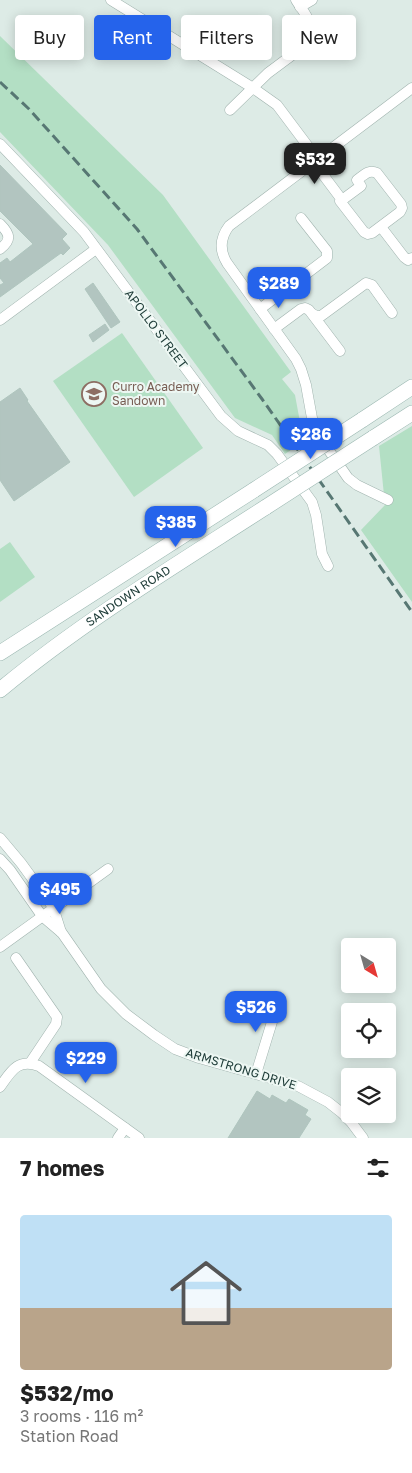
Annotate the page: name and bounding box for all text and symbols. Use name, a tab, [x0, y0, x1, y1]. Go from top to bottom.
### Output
chip: Buy	[15, 15, 84, 60]
chip: Rent	[94, 15, 171, 60]
chip: Filters	[181, 15, 272, 60]
chip: New	[282, 15, 356, 60]
pin: $532	[285, 142, 345, 185]
text: $532	[295, 149, 335, 169]
pin: $289	[249, 266, 309, 309]
text: $289	[259, 273, 299, 293]
street label: APOLLO STREET	[122, 286, 191, 372]
place label: Curro Academy Sandown	[112, 379, 200, 408]
school or university icon: Curro Academy Sandown	[81, 381, 107, 407]
pin: $286	[281, 418, 341, 460]
text: $286	[291, 424, 331, 444]
pin: $385	[146, 506, 206, 548]
text: $385	[156, 512, 196, 532]
street label: SANDOWN ROAD	[83, 562, 173, 630]
pin: $495	[30, 872, 90, 915]
text: $495	[40, 879, 80, 899]
north arrow	[341, 938, 396, 992]
map controls	[341, 938, 396, 1123]
pin: $526	[226, 990, 286, 1033]
text: $526	[236, 997, 276, 1017]
button: locate	[341, 1003, 396, 1058]
pin: $229	[56, 1042, 116, 1084]
street label: ARMSTRONG DRIVE	[184, 1045, 298, 1092]
text: $229	[66, 1048, 106, 1068]
button: layers	[341, 1068, 396, 1123]
icon: filters	[364, 1154, 392, 1182]
text: 7 homes	[20, 1155, 105, 1181]
icon: home	[161, 1248, 251, 1338]
text: $532/mo	[20, 1380, 114, 1406]
text: 3 rooms · 116 m²	[20, 1406, 143, 1426]
text: Station Road	[20, 1426, 119, 1446]

